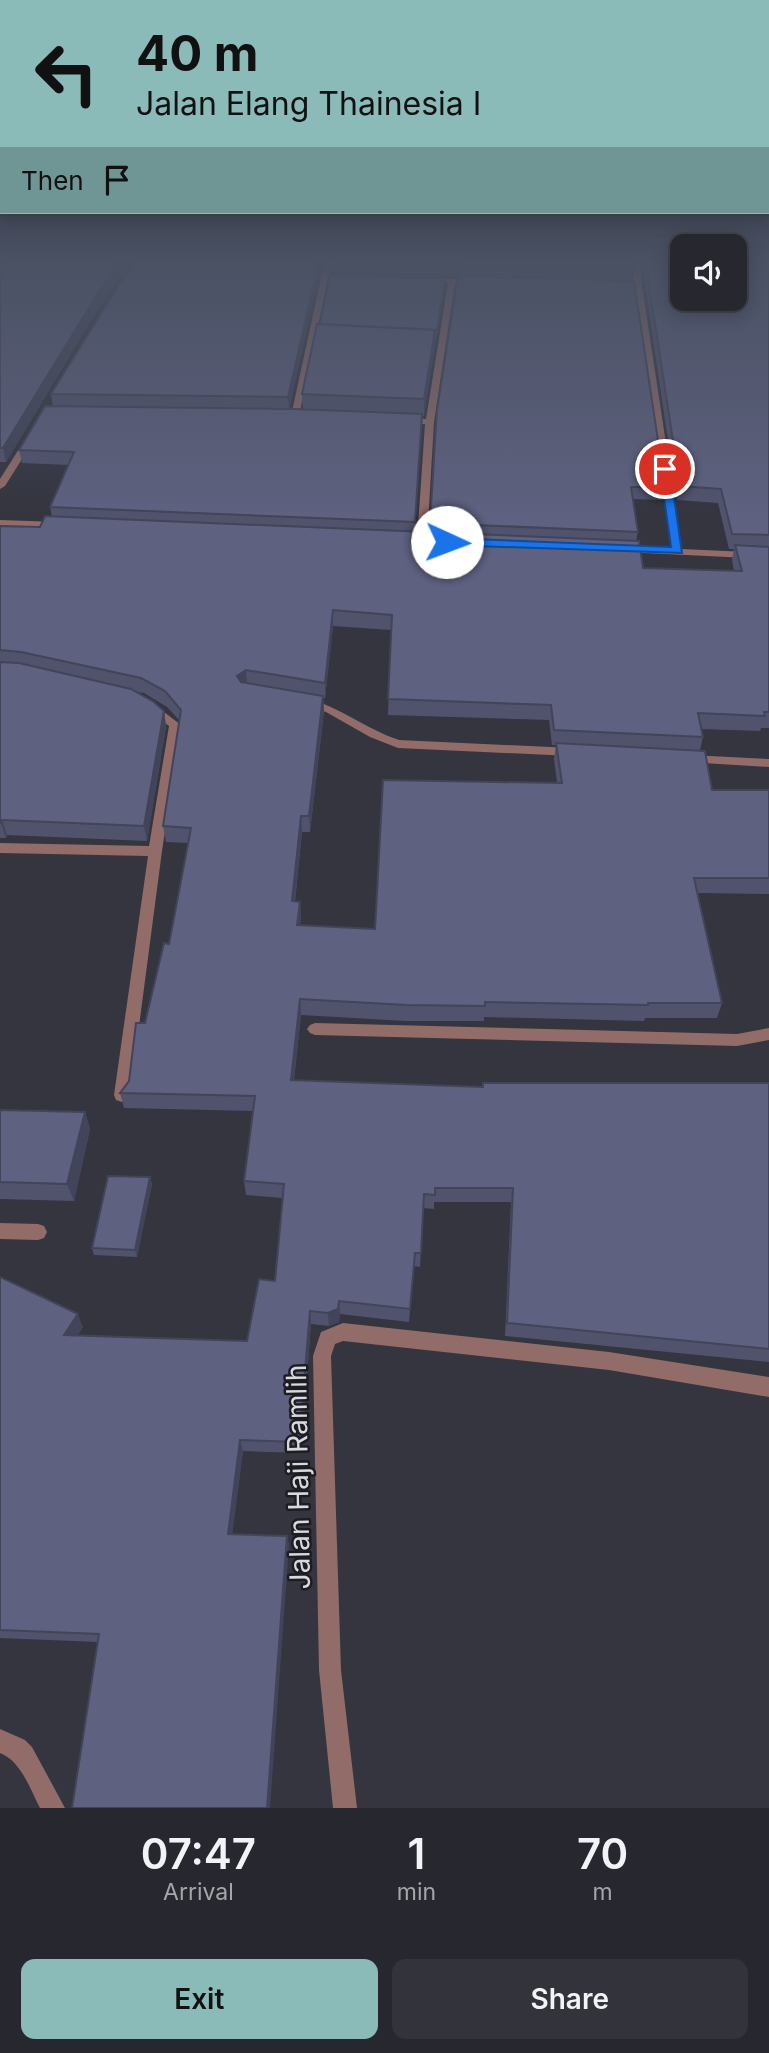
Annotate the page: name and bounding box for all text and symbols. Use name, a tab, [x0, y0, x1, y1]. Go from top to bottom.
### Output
text: 40 m	[136, 24, 259, 83]
icon: left	[21, 28, 112, 119]
text: Jalan Elang Thainesia I	[136, 84, 481, 123]
icon: arrive	[98, 161, 136, 199]
text: Then	[21, 165, 84, 196]
map controls	[670, 234, 747, 311]
button: sound	[670, 234, 747, 311]
pin	[635, 439, 695, 499]
icon: arrive	[646, 450, 684, 488]
position arrow	[410, 505, 484, 579]
street label: Jalan Haji Ramlih	[279, 1364, 317, 1590]
text: 07:47	[141, 1828, 256, 1879]
text: 1	[408, 1828, 425, 1879]
text: 70	[577, 1828, 628, 1879]
text: Arrival	[163, 1878, 234, 1906]
text: min	[397, 1878, 436, 1906]
text: m	[592, 1878, 613, 1906]
button: Exit	[21, 1959, 378, 2039]
button: Share	[392, 1959, 748, 2039]

